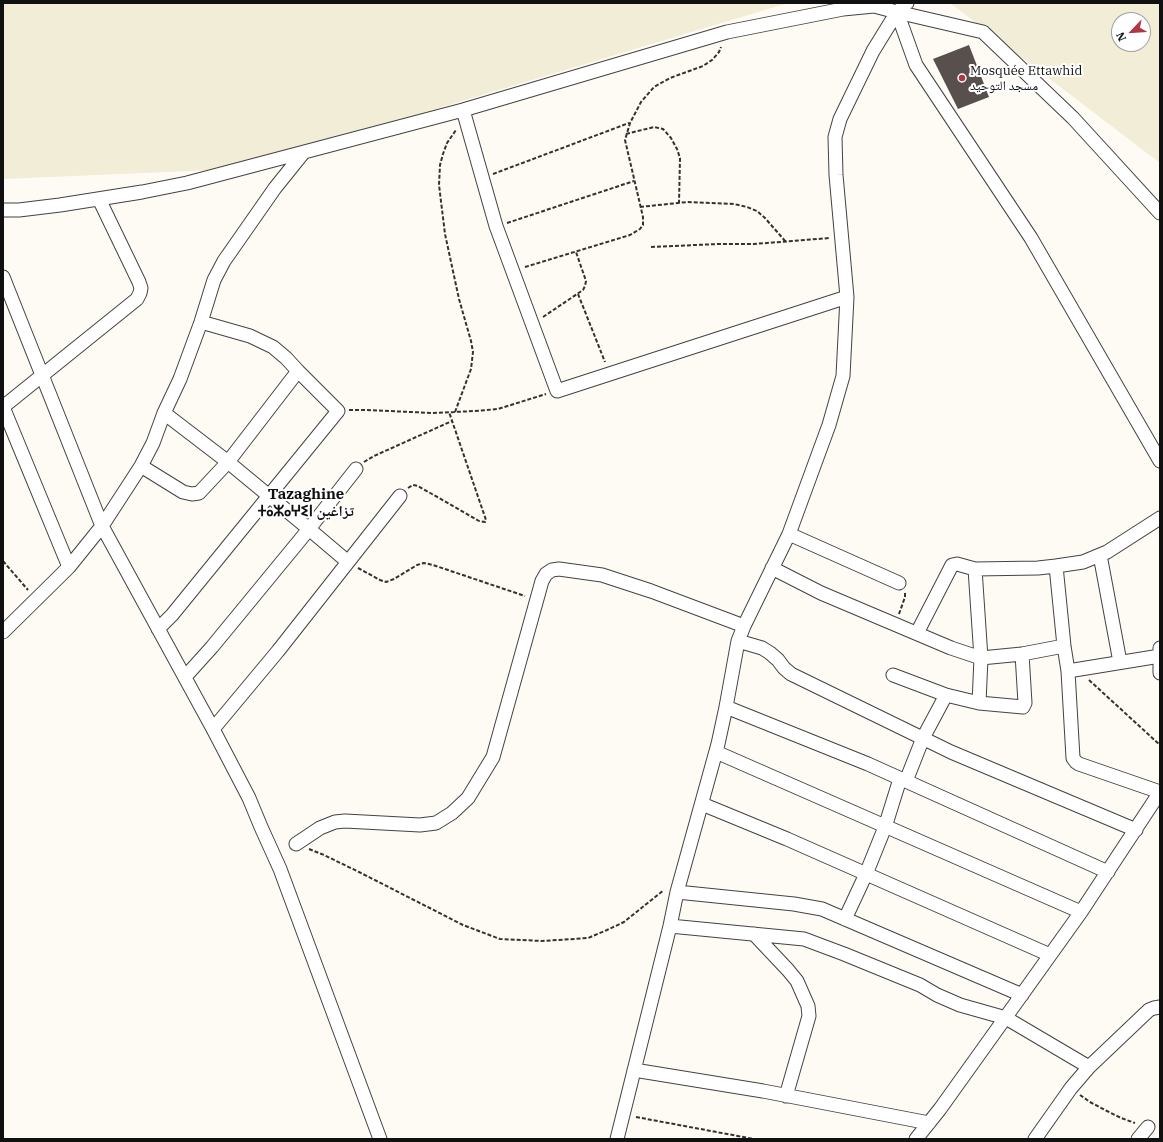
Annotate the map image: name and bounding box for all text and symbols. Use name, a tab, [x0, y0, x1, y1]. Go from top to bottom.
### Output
north arrow	[1111, 12, 1151, 52]
text: N	[1113, 30, 1129, 44]
place label: Mosquée Ettawhid مسجد التوحيد	[970, 63, 1082, 94]
marker: Mosquée Ettawhid مسجد التوحيد	[957, 73, 967, 83]
district label: Tazaghine ⵜⴰⵣⴰⵖⵉⵏ تزاغين	[258, 486, 354, 521]

